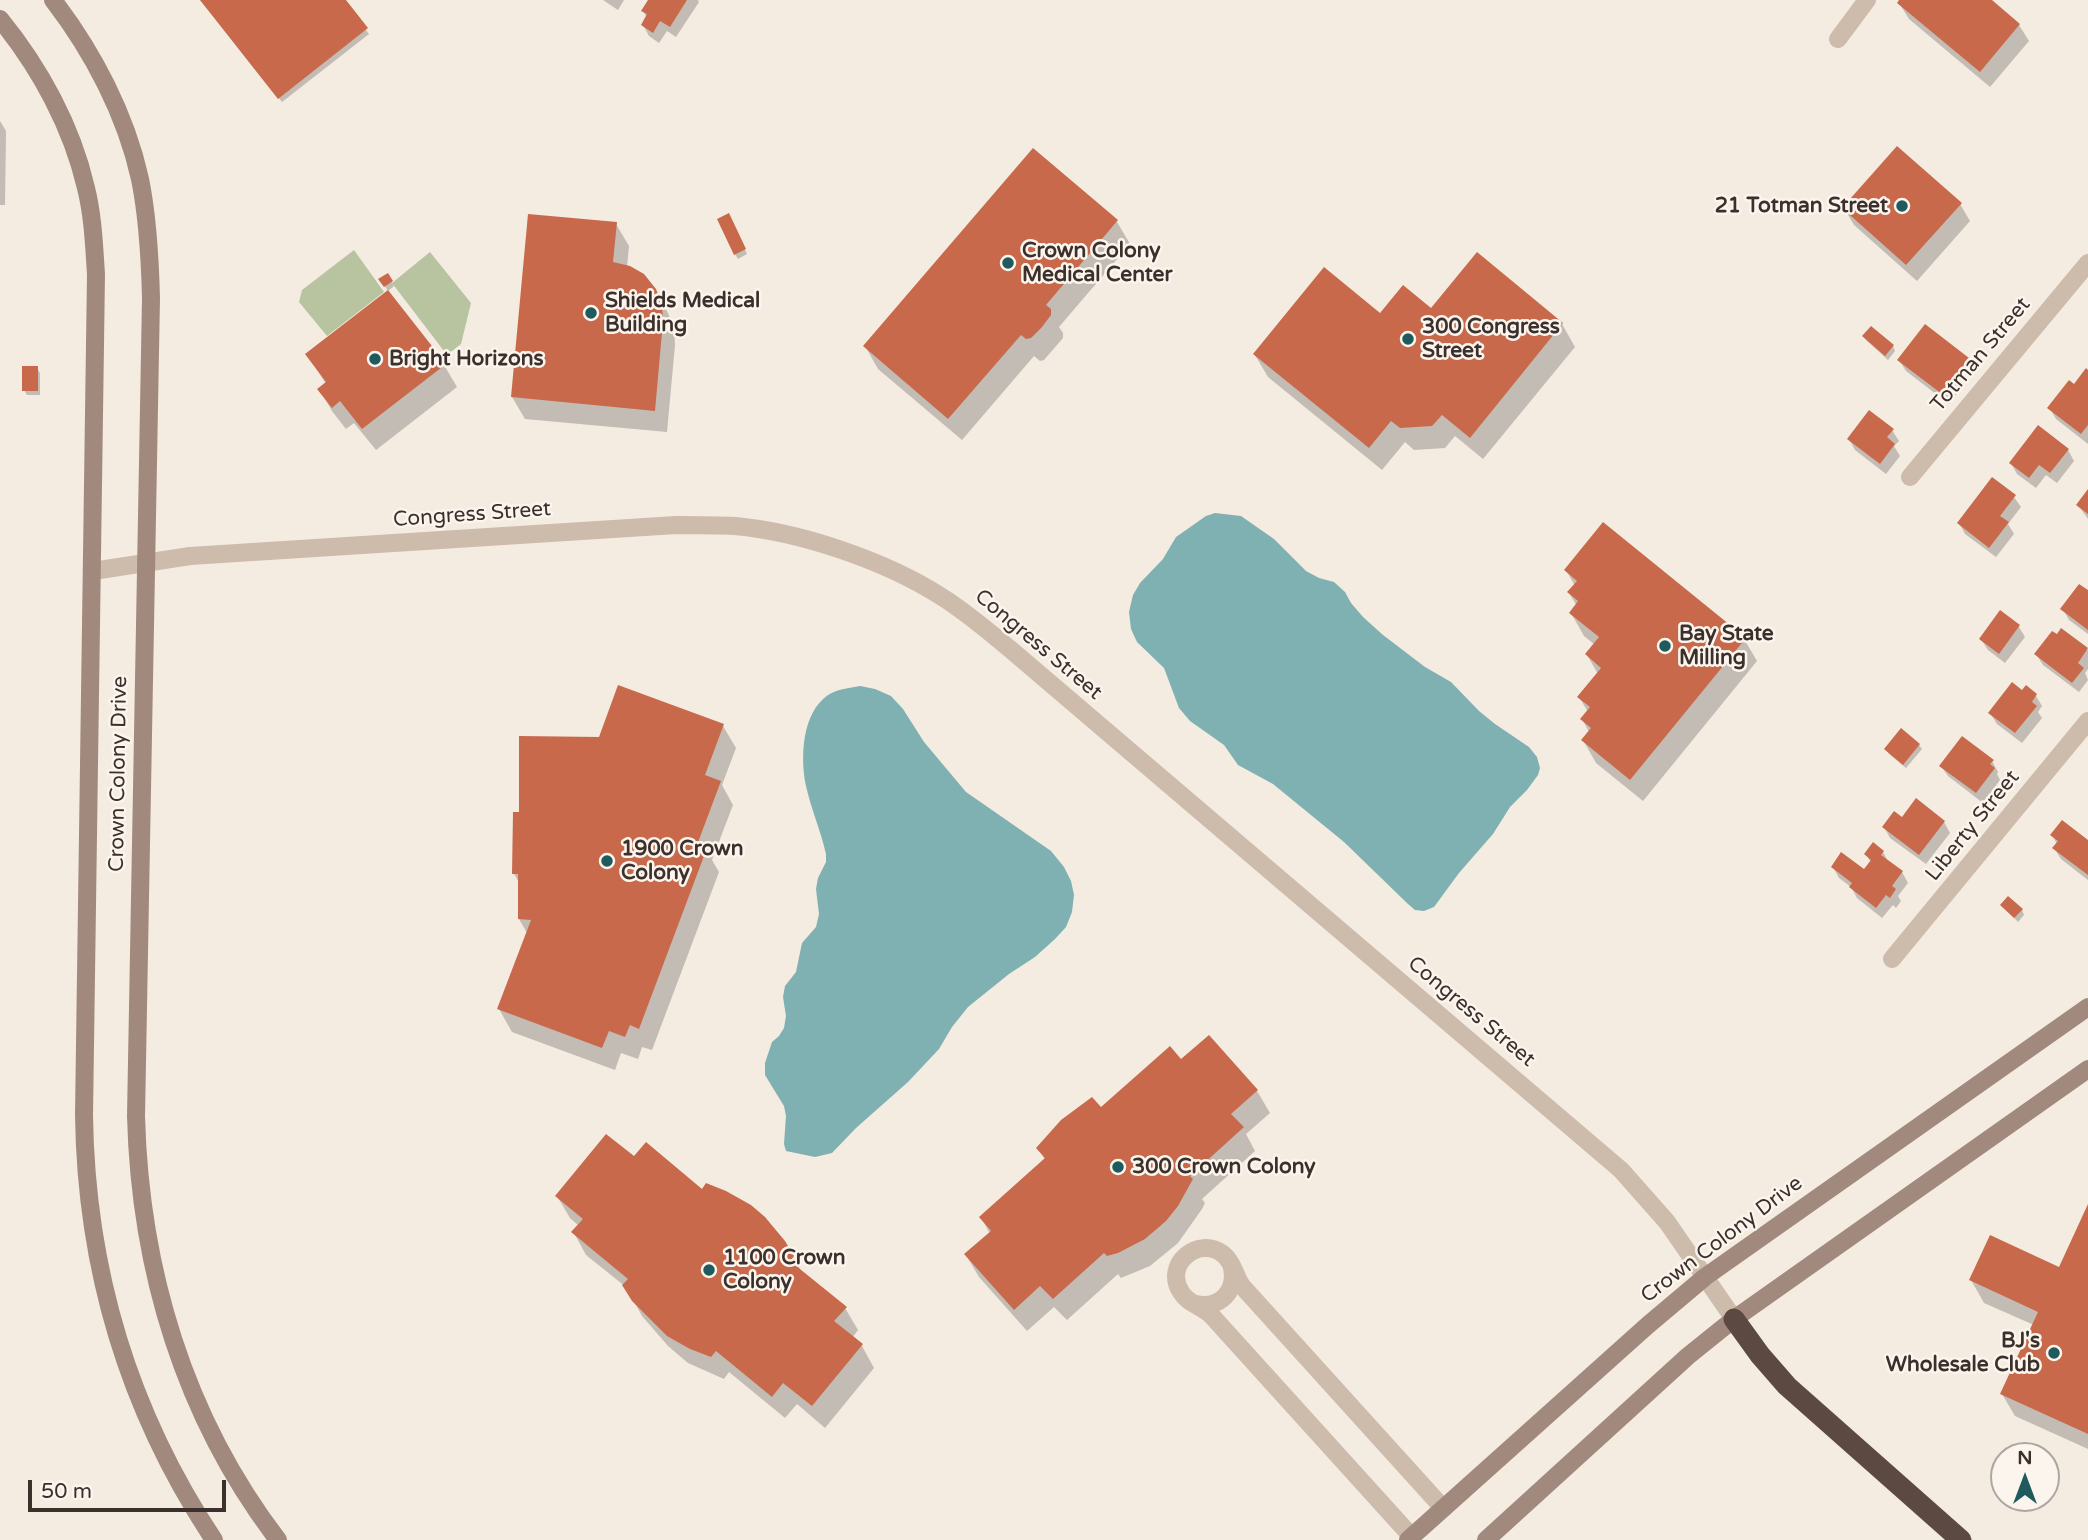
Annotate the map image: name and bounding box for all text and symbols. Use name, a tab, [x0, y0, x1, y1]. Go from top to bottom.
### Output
place label: 21 Totman Street	[1715, 193, 1888, 219]
marker: 21 Totman Street	[1894, 198, 1910, 214]
place label: Crown Colony Medical Center	[1022, 238, 1173, 288]
marker: Crown Colony Medical Center	[1000, 255, 1016, 271]
place label: Shields Medical Building	[605, 288, 760, 338]
street label: Totman Street	[1926, 293, 2036, 417]
marker: Shields Medical Building	[583, 305, 599, 321]
place label: 300 Congress Street	[1422, 314, 1560, 364]
marker: 300 Congress Street	[1400, 331, 1416, 347]
place label: Bright Horizons	[389, 346, 544, 372]
marker: Bright Horizons	[367, 351, 383, 367]
street label: Congress Street	[392, 497, 552, 533]
street label: Congress Street	[969, 584, 1107, 706]
place label: Bay State Milling	[1679, 621, 1774, 671]
marker: Bay State Milling	[1657, 638, 1673, 654]
street label: Crown Colony Drive	[105, 676, 133, 872]
street label: Liberty Street	[1921, 766, 2025, 886]
place label: 1900 Crown Colony	[621, 836, 743, 886]
marker: 1900 Crown Colony	[599, 853, 615, 869]
street label: Congress Street	[1402, 951, 1540, 1073]
place label: 300 Crown Colony	[1132, 1154, 1316, 1180]
marker: 300 Crown Colony	[1110, 1159, 1126, 1175]
street label: Crown Colony Drive	[1636, 1171, 1808, 1309]
place label: 1100 Crown Colony	[723, 1245, 845, 1295]
marker: 1100 Crown Colony	[701, 1262, 717, 1278]
place label: BJ's Wholesale Club	[1886, 1328, 2040, 1378]
marker: BJ's Wholesale Club	[2046, 1345, 2062, 1361]
north arrow	[1990, 1442, 2060, 1512]
text: N	[2017, 1447, 2033, 1469]
scale bar	[32, 1466, 229, 1510]
text: 50 m	[41, 1479, 92, 1504]

